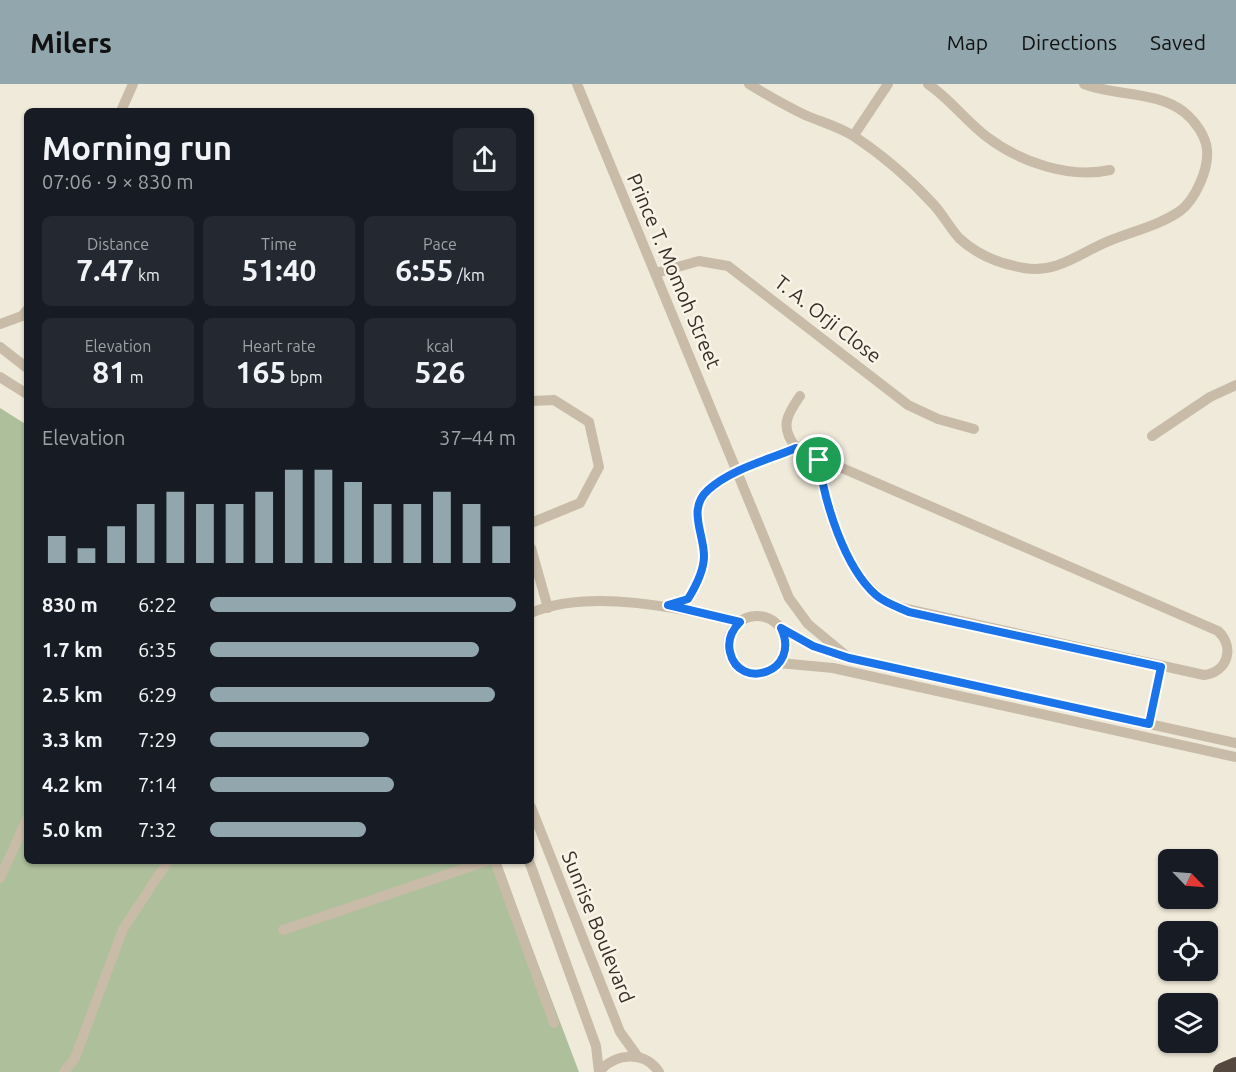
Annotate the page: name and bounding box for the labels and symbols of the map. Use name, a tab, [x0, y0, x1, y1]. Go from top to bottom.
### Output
street label: Prince T. Momoh Street	[623, 170, 726, 372]
street label: T. A. Orji Close	[771, 270, 886, 367]
pin	[793, 434, 844, 485]
street label: Sunrise Boulevard	[558, 848, 639, 1006]
north arrow	[1158, 849, 1218, 909]

